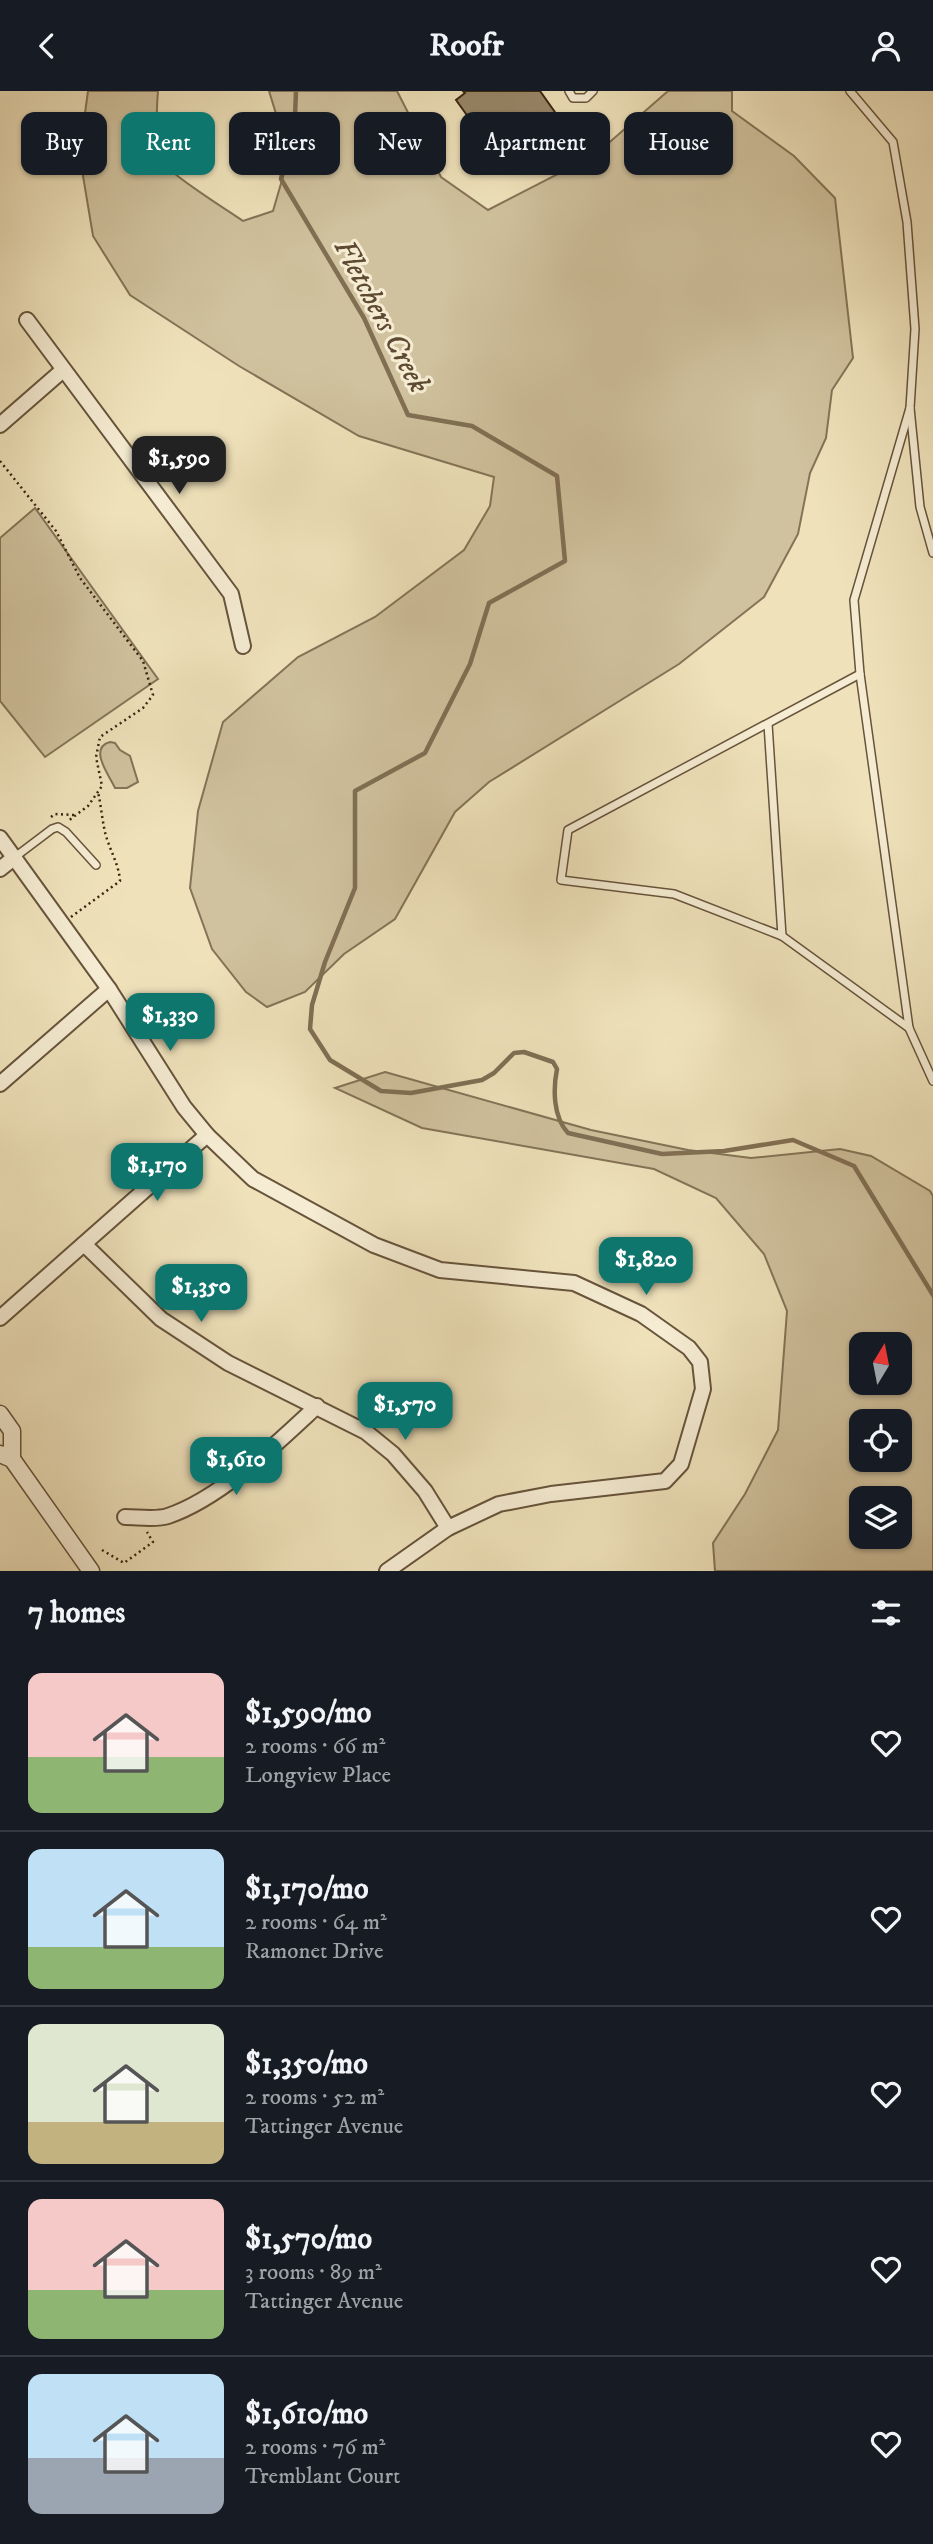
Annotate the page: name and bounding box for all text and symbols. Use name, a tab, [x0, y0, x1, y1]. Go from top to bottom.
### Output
text: Roofr	[429, 26, 504, 66]
icon: back	[28, 27, 66, 65]
icon: person	[867, 27, 905, 65]
chip: Buy	[21, 112, 107, 175]
chip: Rent	[121, 112, 215, 175]
chip: Filters	[229, 112, 340, 175]
chip: New	[354, 112, 446, 175]
chip: Apartment	[460, 112, 610, 175]
chip: House	[624, 112, 733, 175]
water label: Fletchers Creek	[325, 233, 437, 400]
pin: $1,590	[122, 437, 236, 496]
text: $1,590	[148, 444, 210, 473]
pin: $1,330	[113, 993, 227, 1053]
text: $1,330	[142, 1001, 198, 1030]
pin: $1,170	[100, 1143, 214, 1203]
text: $1,170	[127, 1151, 187, 1180]
pin: $1,820	[589, 1237, 703, 1297]
text: $1,820	[615, 1245, 677, 1274]
pin: $1,350	[144, 1265, 258, 1324]
text: $1,350	[171, 1272, 231, 1301]
north arrow	[849, 1332, 912, 1395]
map controls	[849, 1332, 912, 1549]
pin: $1,570	[348, 1383, 462, 1442]
text: $1,570	[374, 1390, 436, 1419]
button: locate	[849, 1409, 912, 1472]
pin: $1,610	[179, 1437, 293, 1497]
text: $1,610	[206, 1445, 266, 1474]
button: layers	[849, 1486, 912, 1549]
icon: filters	[867, 1594, 905, 1632]
text: 7 homes	[28, 1595, 125, 1632]
text: $1,590/mo	[245, 1695, 371, 1732]
icon: home	[84, 1701, 168, 1785]
icon: heart	[867, 1724, 905, 1762]
text: 2 rooms · 66 m²	[245, 1732, 385, 1761]
text: Longview Place	[245, 1761, 391, 1790]
text: $1,170/mo	[245, 1871, 369, 1908]
icon: home	[84, 1877, 168, 1961]
icon: heart	[867, 1900, 905, 1938]
text: 2 rooms · 64 m²	[245, 1908, 387, 1937]
text: Ramonet Drive	[245, 1937, 383, 1966]
text: $1,350/mo	[245, 2046, 368, 2083]
icon: home	[84, 2052, 168, 2136]
icon: heart	[867, 2075, 905, 2113]
text: 2 rooms · 52 m²	[245, 2083, 384, 2112]
text: Tattinger Avenue	[245, 2112, 403, 2141]
text: $1,570/mo	[245, 2221, 372, 2258]
icon: home	[84, 2227, 168, 2311]
icon: heart	[867, 2250, 905, 2288]
text: 3 rooms · 89 m²	[245, 2258, 382, 2287]
text: Tattinger Avenue	[245, 2287, 403, 2316]
text: $1,610/mo	[245, 2396, 368, 2433]
icon: home	[84, 2402, 168, 2486]
icon: heart	[867, 2425, 905, 2463]
text: 2 rooms · 76 m²	[245, 2433, 385, 2462]
text: Tremblant Court	[245, 2462, 400, 2491]

